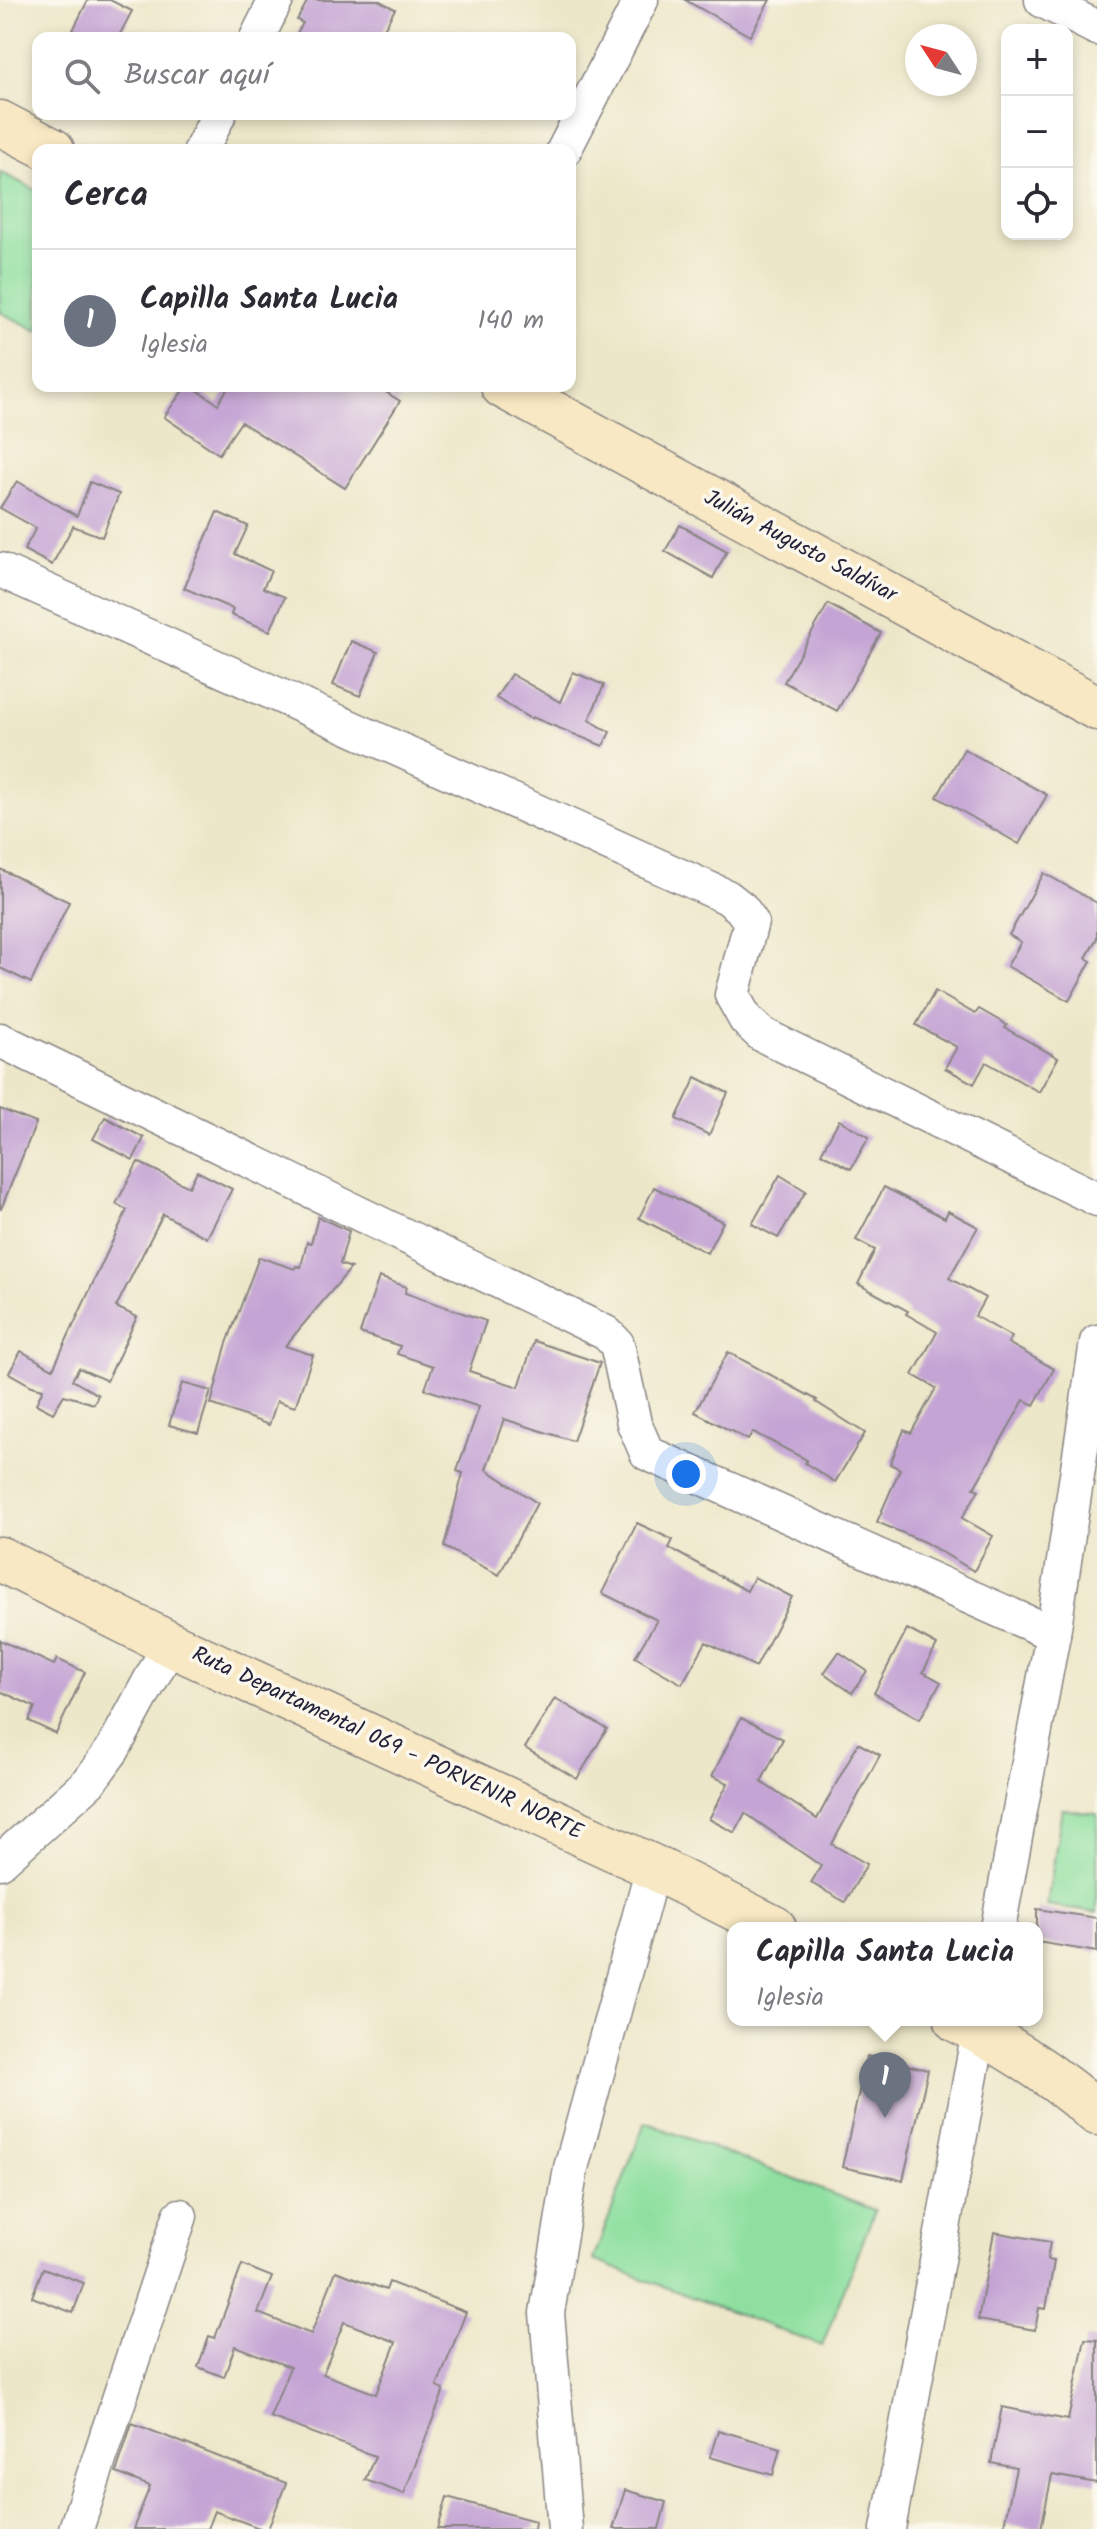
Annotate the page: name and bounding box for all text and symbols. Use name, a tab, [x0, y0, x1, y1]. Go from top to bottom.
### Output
north arrow	[905, 24, 977, 96]
map controls	[1001, 24, 1073, 240]
button: +	[1001, 24, 1073, 96]
search box	[32, 32, 576, 120]
text: Buscar aquí	[124, 52, 270, 100]
icon: search	[60, 54, 104, 98]
button: −	[1001, 96, 1073, 168]
button: locate	[1001, 168, 1073, 240]
text: Cerca	[64, 169, 148, 223]
text: Capilla Santa Lucia	[140, 276, 398, 324]
text: 1	[86, 300, 94, 342]
text: 140 m	[477, 300, 544, 342]
text: Iglesia	[140, 324, 208, 366]
street label: Julián Augusto Saldívar	[697, 481, 904, 614]
your location	[666, 1454, 706, 1494]
street label: Ruta Departamental 069 - PORVENIR NORTE	[186, 1638, 589, 1851]
popup	[727, 1922, 1043, 2026]
text: Capilla Santa Lucia	[756, 1929, 1014, 1977]
text: Iglesia	[756, 1977, 824, 2019]
pin: 1	[859, 2052, 911, 2118]

